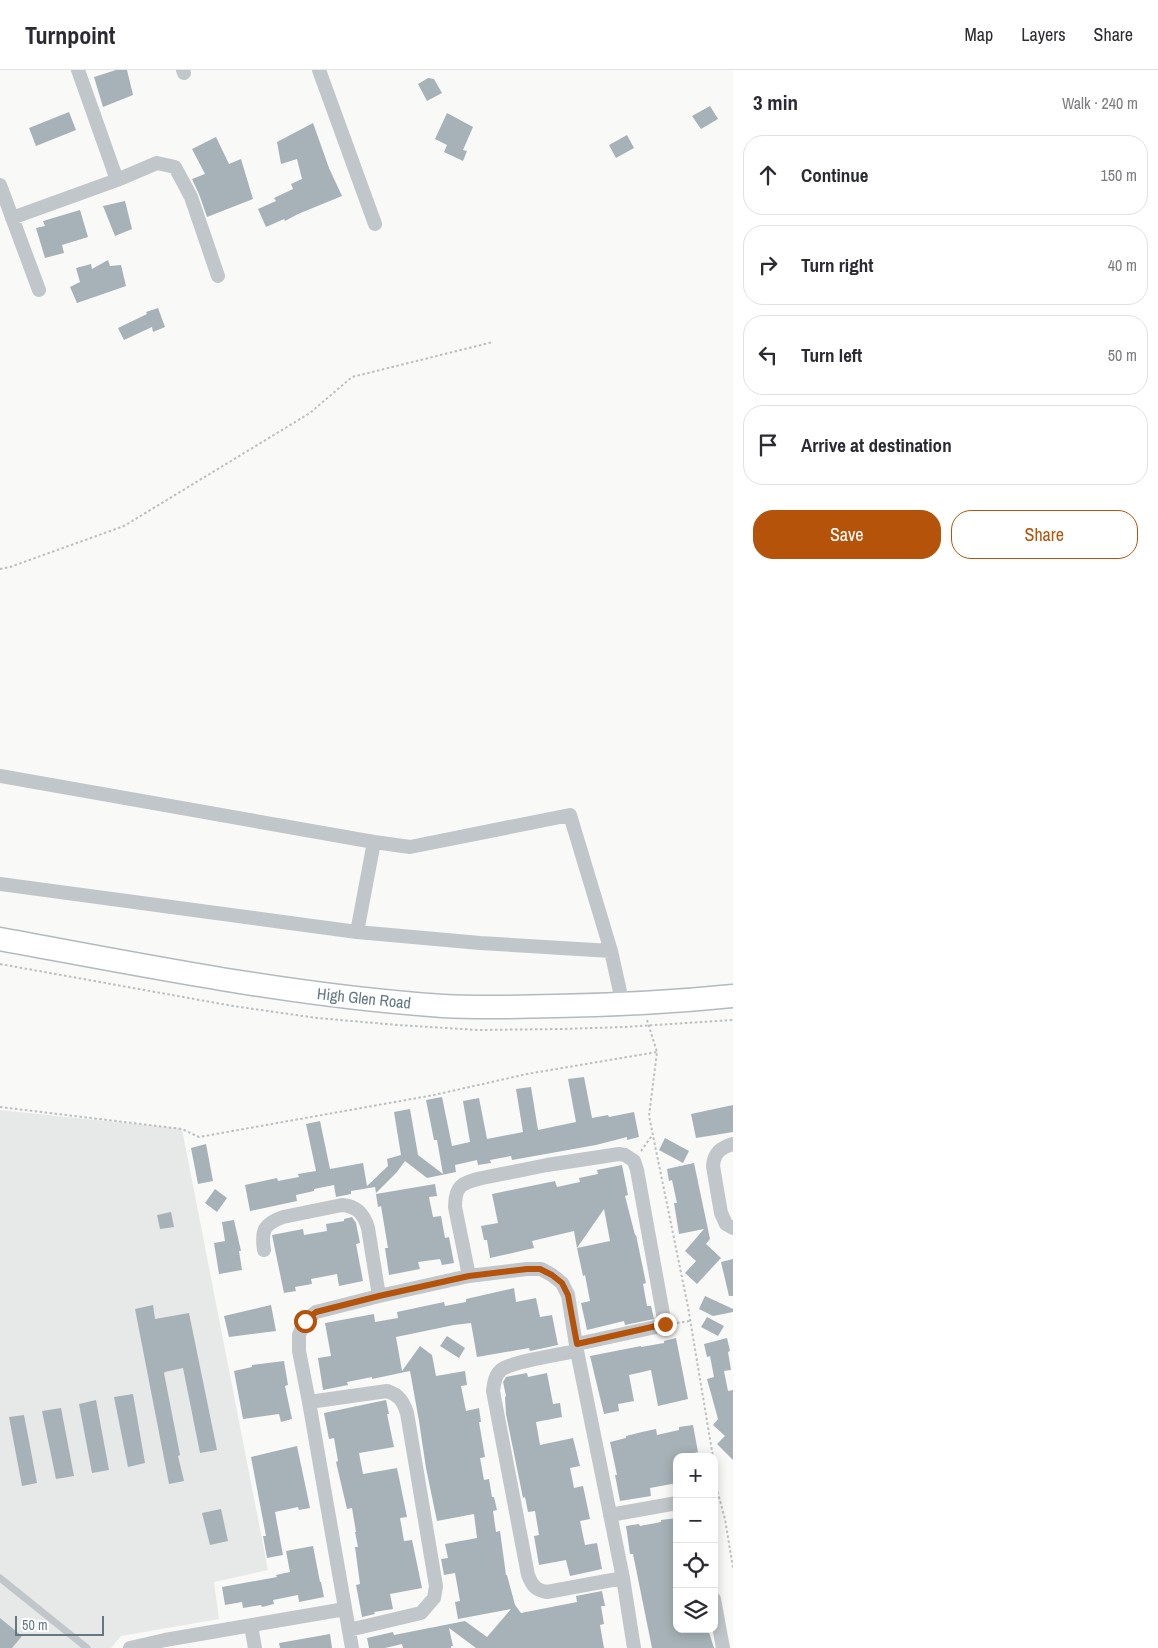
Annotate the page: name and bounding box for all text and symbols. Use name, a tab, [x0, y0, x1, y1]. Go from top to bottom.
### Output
text: Turnpoint	[25, 19, 115, 51]
text: Map	[965, 22, 993, 47]
text: Layers	[1021, 22, 1066, 47]
text: Share	[1094, 22, 1133, 47]
text: 3 min	[753, 88, 798, 117]
text: Walk · 240 m	[1062, 92, 1138, 114]
icon: ahead	[754, 161, 782, 189]
text: Continue	[801, 162, 869, 188]
text: 150 m	[1101, 164, 1137, 186]
icon: right	[754, 251, 782, 279]
text: Turn right	[801, 252, 873, 278]
text: 40 m	[1108, 254, 1137, 276]
icon: left	[754, 341, 782, 369]
text: Turn left	[801, 342, 862, 368]
text: 50 m	[1108, 344, 1137, 366]
icon: arrive	[754, 431, 782, 459]
text: Arrive at destination	[801, 432, 952, 458]
button: Save	[753, 510, 941, 559]
button: Share	[951, 510, 1138, 559]
street label: High Glen Road	[316, 982, 412, 1014]
route start	[294, 1310, 317, 1333]
route end	[654, 1313, 677, 1336]
map controls	[673, 1453, 718, 1633]
button: +	[673, 1453, 718, 1498]
button: −	[673, 1498, 718, 1543]
button: locate	[673, 1543, 718, 1588]
button: layers	[673, 1588, 718, 1633]
scale bar	[15, 1613, 104, 1636]
text: 50 m	[22, 1616, 48, 1634]

